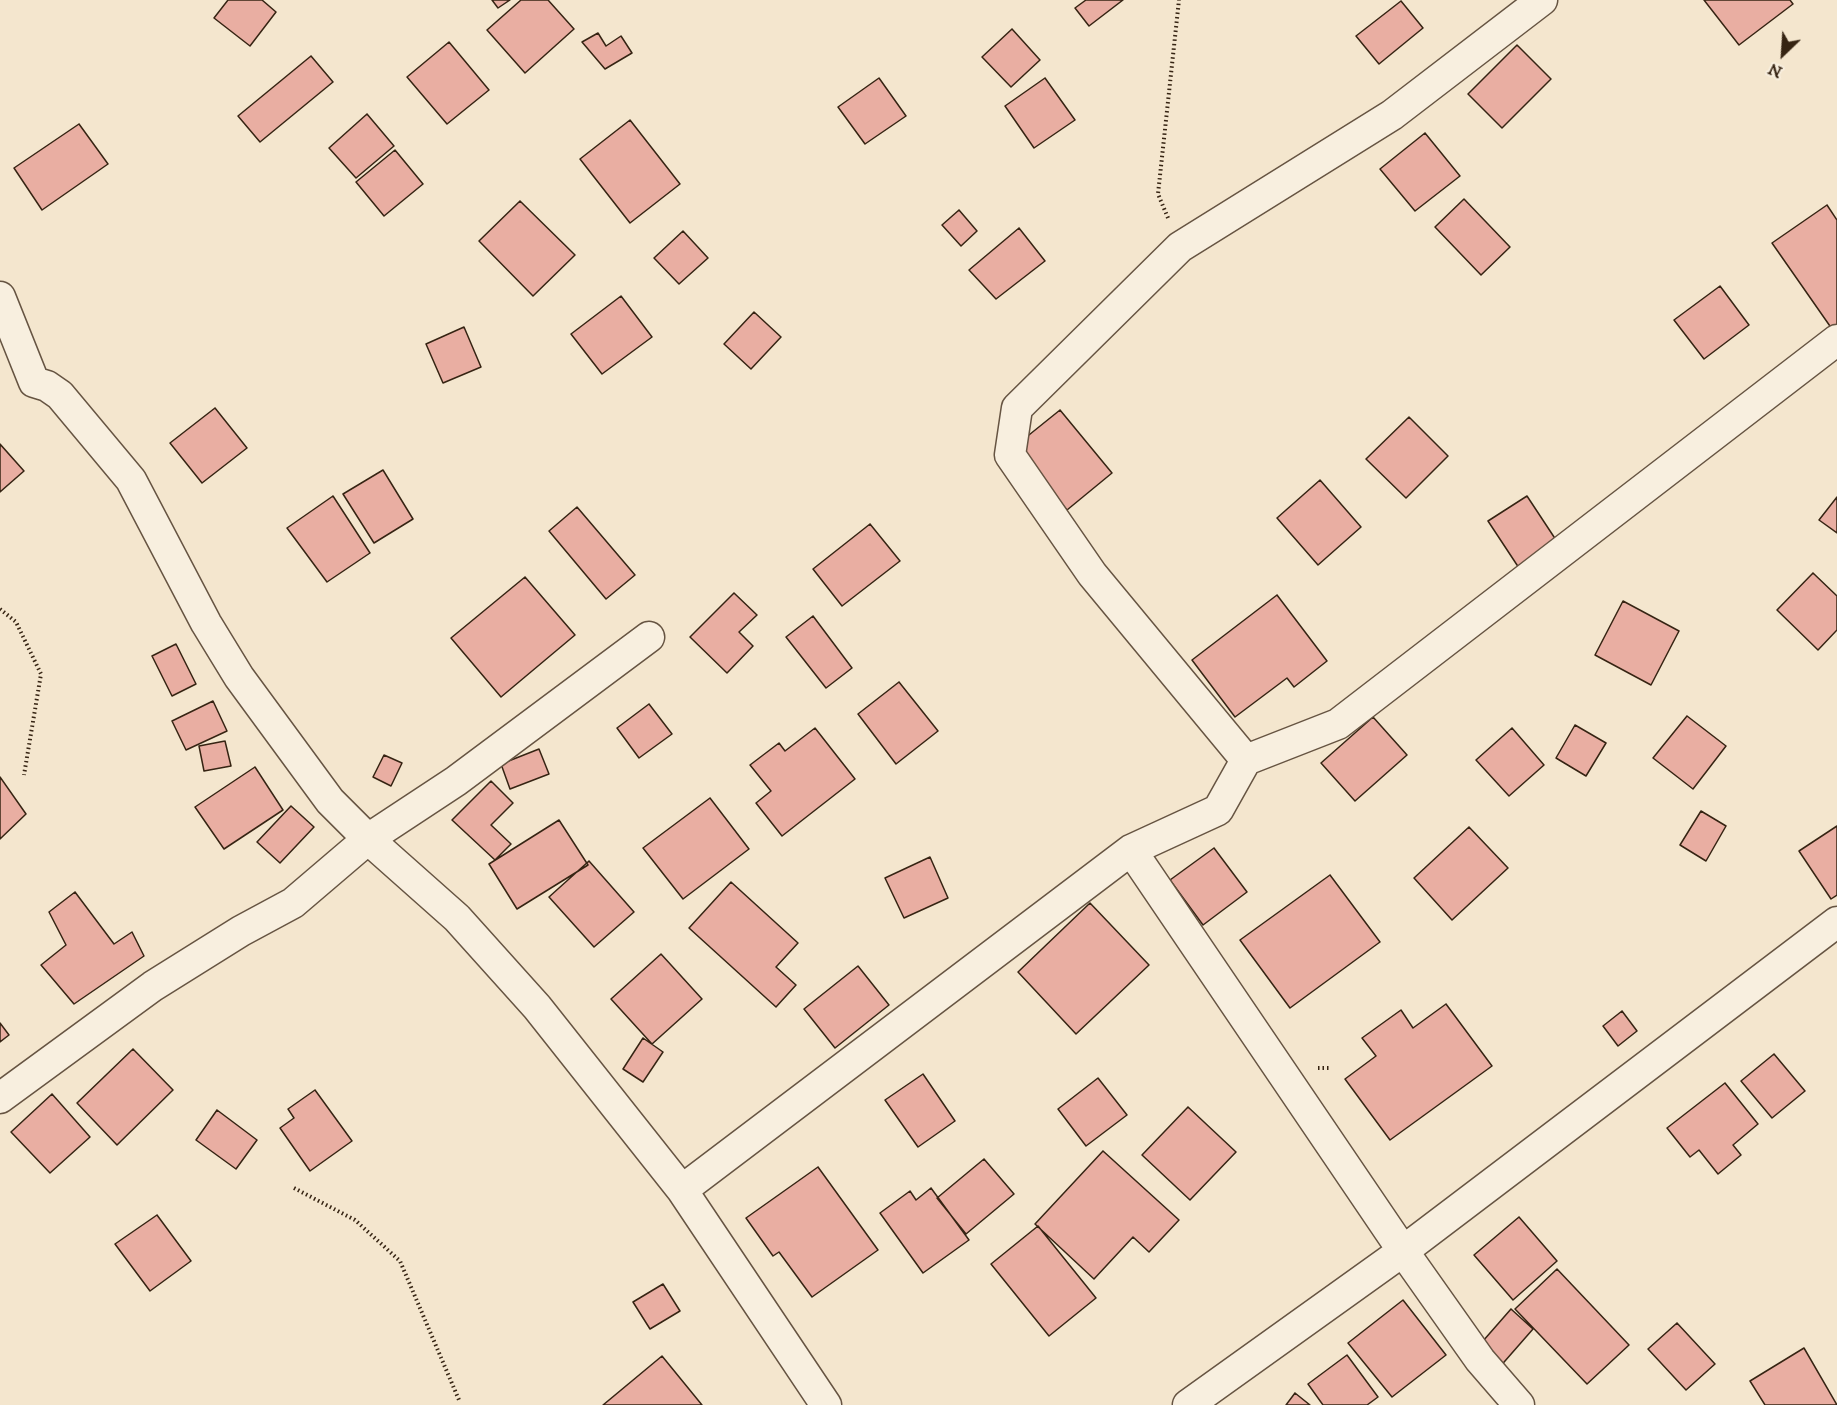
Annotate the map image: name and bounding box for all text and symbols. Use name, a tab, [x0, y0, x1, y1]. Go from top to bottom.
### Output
north arrow	[1753, 24, 1813, 84]
text: N	[1765, 58, 1786, 82]

